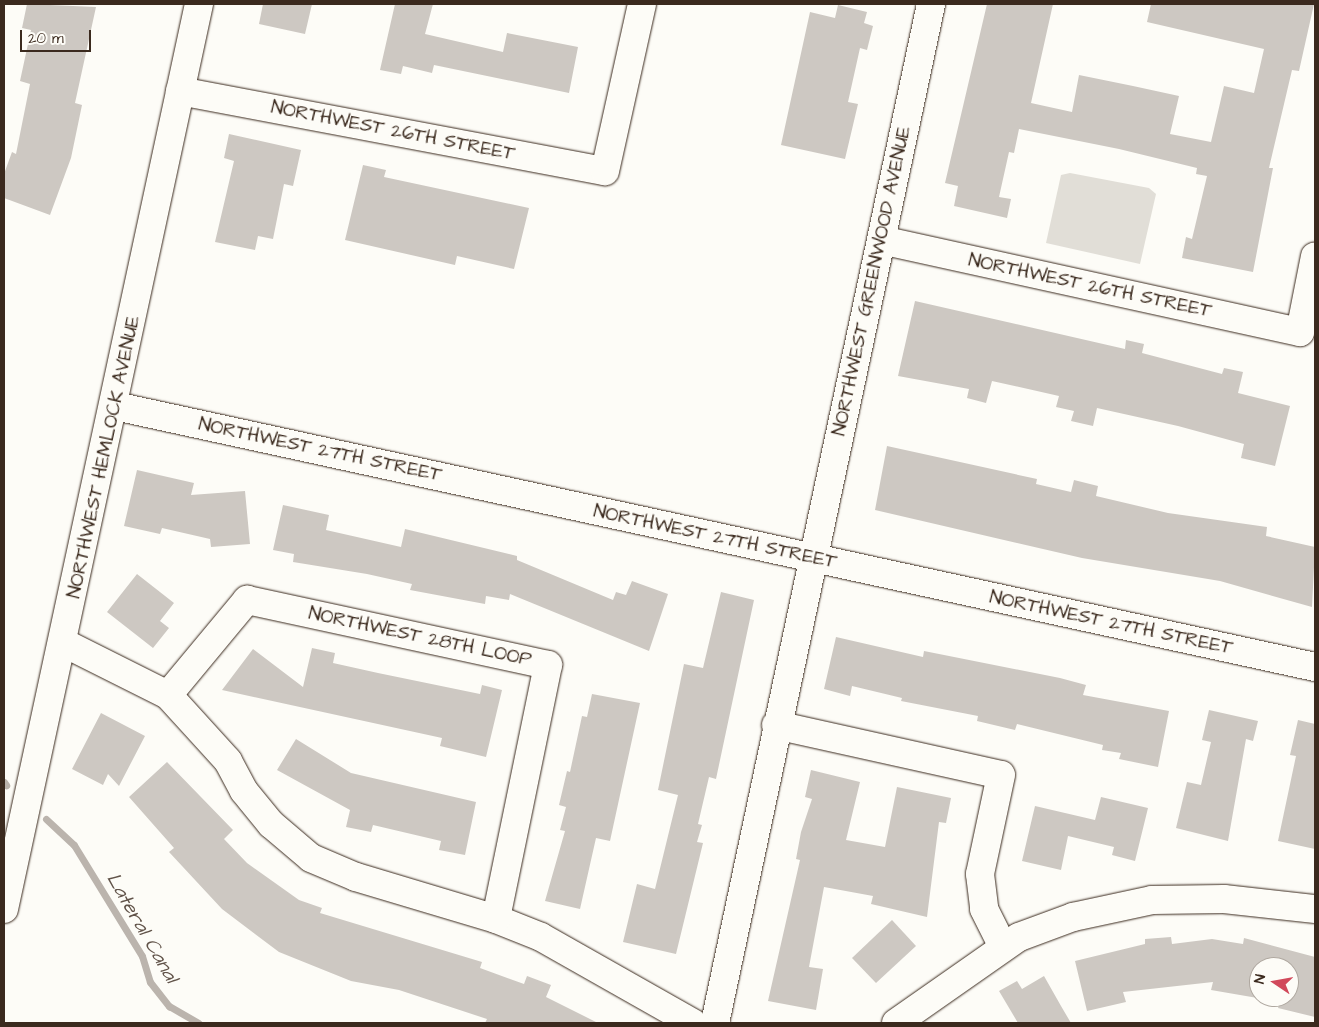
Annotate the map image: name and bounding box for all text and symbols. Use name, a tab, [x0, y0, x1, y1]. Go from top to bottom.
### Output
scale bar	[22, 20, 94, 52]
text: 20 m	[28, 28, 64, 49]
street label: NORTHWEST 26TH STREET	[269, 96, 517, 166]
street label: NORTHWEST GREENWOOD AVENUE	[828, 124, 916, 438]
street label: NORTHWEST 26TH STREET	[966, 249, 1214, 323]
street label: NORTHWEST HEMLOCK AVENUE	[63, 314, 145, 600]
street label: NORTHWEST 27TH STREET	[196, 413, 444, 487]
street label: NORTHWEST 27TH STREET	[591, 500, 839, 574]
street label: NORTHWEST 27TH STREET	[987, 586, 1235, 660]
street label: NORTHWEST 28TH LOOP	[307, 602, 533, 672]
water label: Lateral Canal	[101, 869, 183, 987]
north arrow	[1249, 957, 1299, 1007]
text: N	[1250, 973, 1271, 985]

